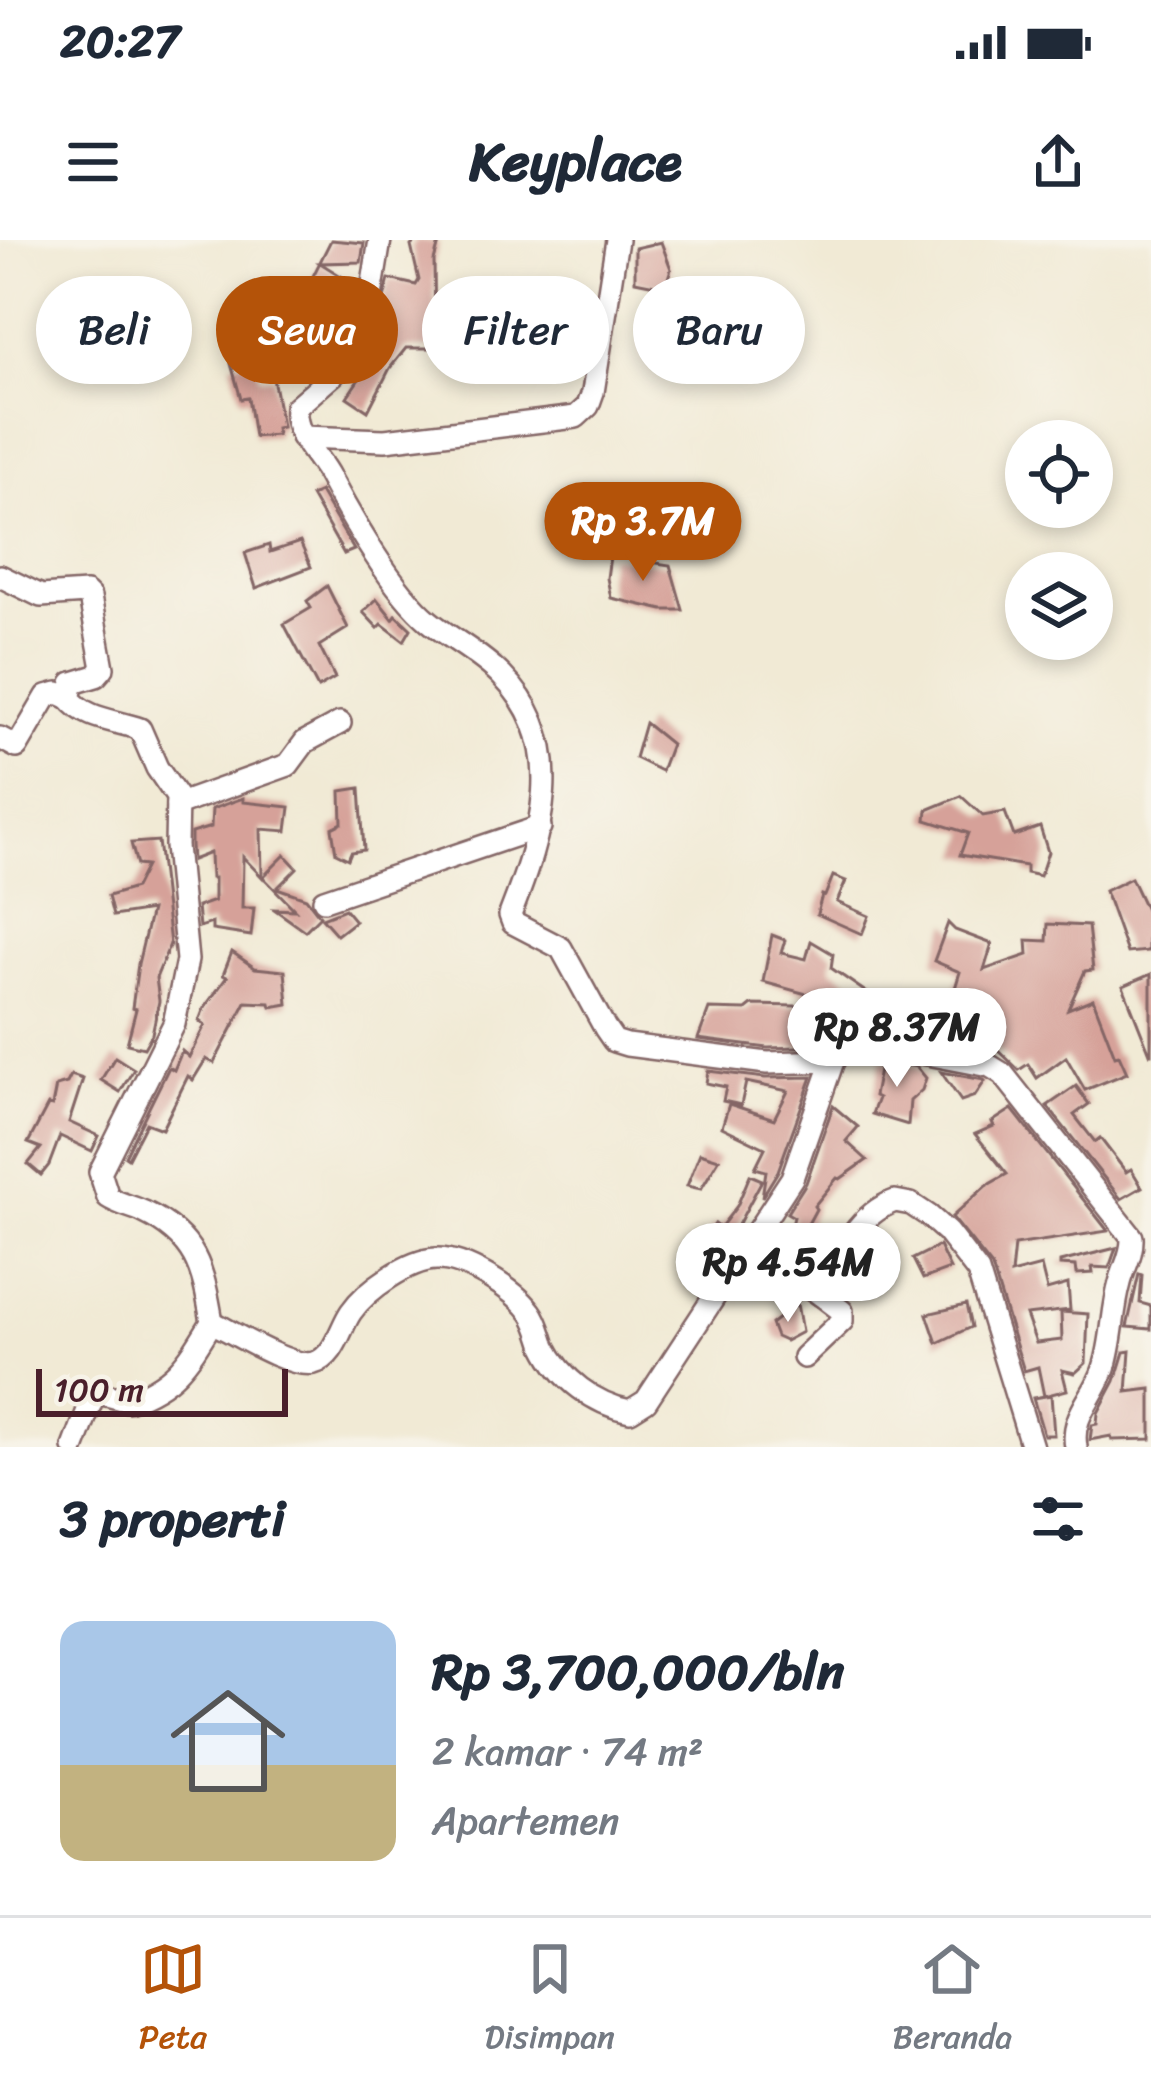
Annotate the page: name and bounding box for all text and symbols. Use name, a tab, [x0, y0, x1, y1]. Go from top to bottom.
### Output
text: 20:27	[60, 2, 180, 82]
text: Keyplace	[469, 114, 682, 210]
icon: menu	[60, 129, 126, 195]
icon: share	[1025, 129, 1091, 195]
chip: Beli	[36, 276, 192, 384]
chip: Sewa	[216, 276, 398, 384]
chip: Filter	[422, 276, 609, 384]
chip: Baru	[633, 276, 805, 384]
map controls	[1005, 420, 1113, 660]
button: locate	[1005, 420, 1113, 528]
pin: Rp 3.7M	[532, 482, 754, 584]
text: Rp 3.7M	[571, 486, 715, 555]
button: layers	[1005, 552, 1113, 660]
pin: Rp 8.37M	[773, 988, 1021, 1090]
text: Rp 8.37M	[814, 992, 980, 1061]
pin: Rp 4.54M	[664, 1223, 912, 1325]
text: Rp 4.54M	[703, 1227, 873, 1296]
text: 100 m	[54, 1361, 144, 1419]
scale bar	[36, 1363, 288, 1416]
text: 3 properti	[60, 1474, 285, 1564]
icon: filters	[1025, 1486, 1091, 1552]
text: Rp 3,700,000/bln	[432, 1627, 844, 1717]
icon: home	[156, 1669, 300, 1813]
text: 2 kamar · 74 m²	[432, 1717, 703, 1786]
text: Apartemen	[432, 1786, 619, 1855]
tab: Peta	[139, 1936, 207, 2066]
tab: Disimpan	[485, 1936, 615, 2066]
tab: Beranda	[893, 1936, 1012, 2066]

